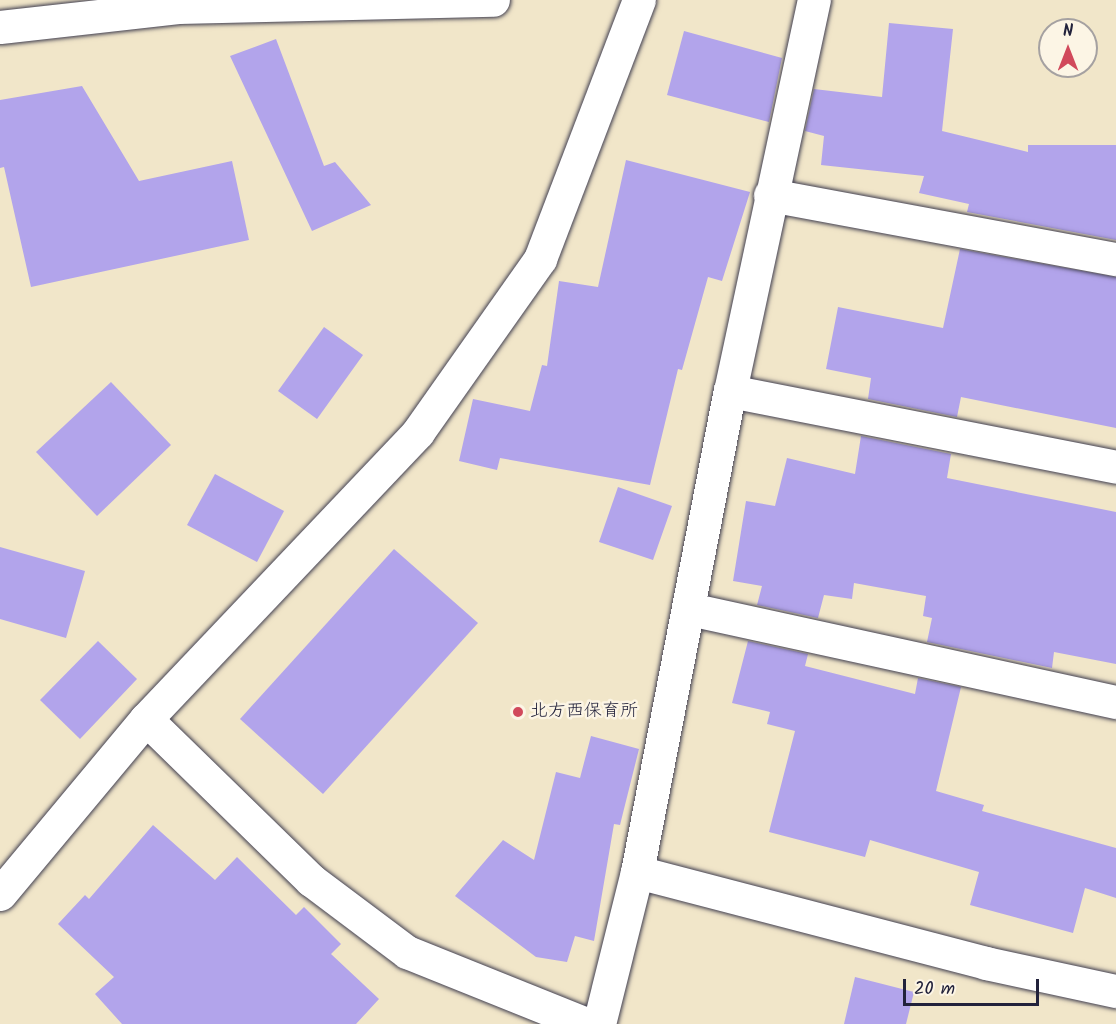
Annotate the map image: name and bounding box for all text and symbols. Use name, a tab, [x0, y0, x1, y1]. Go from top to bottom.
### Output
north arrow	[1038, 18, 1098, 78]
text: N	[1063, 19, 1073, 44]
place label: 北方西保育所	[530, 701, 638, 723]
marker: 北方西保育所	[511, 705, 525, 719]
scale bar	[906, 967, 1042, 1005]
text: 20 m	[914, 975, 955, 1004]

